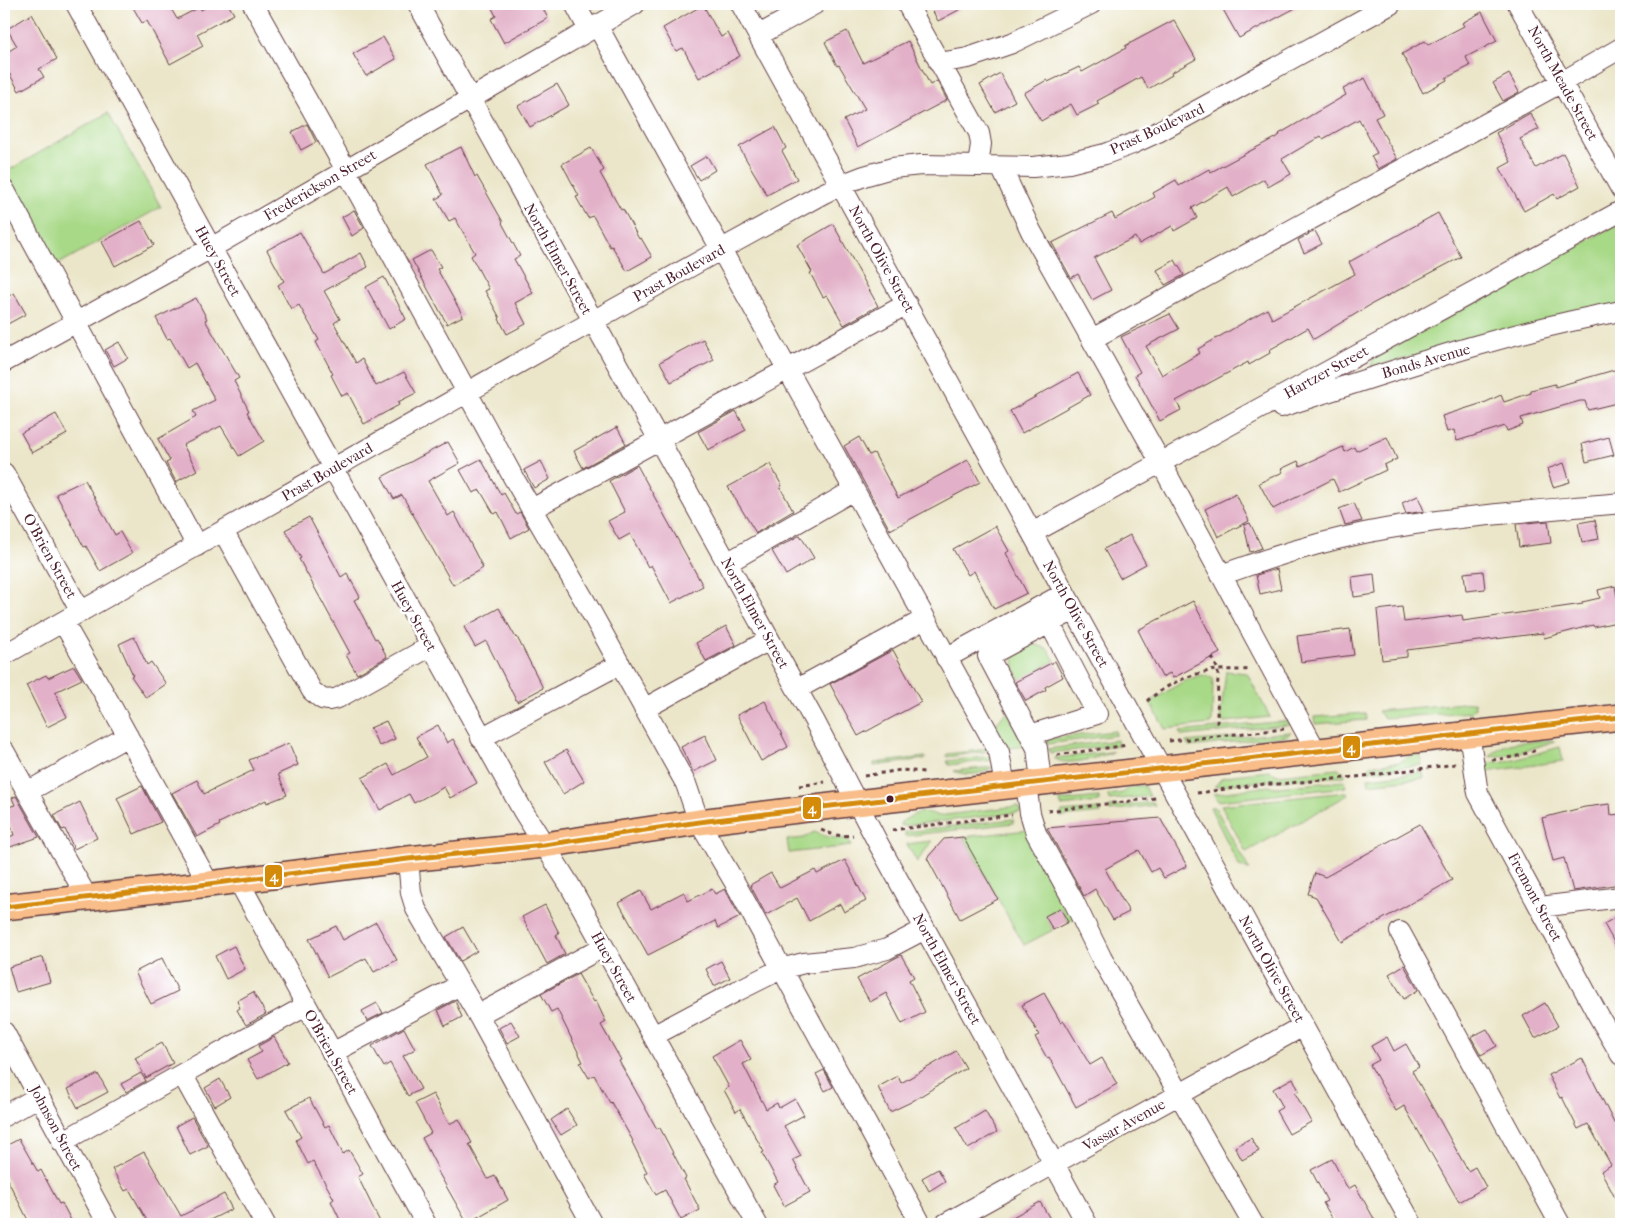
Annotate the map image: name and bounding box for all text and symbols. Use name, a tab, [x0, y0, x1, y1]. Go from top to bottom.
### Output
street label: North Meade Street	[1524, 23, 1602, 144]
street label: Prast Boulevard	[1107, 99, 1208, 159]
street label: Frederickson Street	[261, 145, 380, 225]
street label: North Elmer Street	[520, 200, 596, 318]
street label: North Olive Street	[845, 202, 919, 316]
street label: Huey Street	[191, 222, 245, 300]
street label: Prast Boulevard	[630, 240, 729, 306]
street label: Bonds Avenue	[1380, 340, 1473, 382]
street label: Hartzer Street	[1281, 341, 1372, 403]
street label: Prast Boulevard	[278, 438, 376, 505]
street label: O'Brien Street	[19, 510, 81, 602]
street label: North Elmer Street	[717, 554, 793, 672]
street label: North Olive Street	[1039, 557, 1113, 671]
street label: Huey Street	[387, 577, 441, 655]
line badge: 4	[1342, 735, 1361, 759]
text: 4	[1346, 739, 1356, 756]
unlabelled marker	[885, 794, 895, 804]
line badge: 4	[802, 796, 822, 820]
text: 4	[807, 800, 817, 817]
street label: Fremont Street	[1504, 849, 1566, 945]
line badge: 4	[264, 864, 283, 888]
text: 4	[269, 868, 279, 885]
street label: North Elmer Street	[909, 910, 985, 1028]
street label: North Olive Street	[1235, 912, 1309, 1026]
street label: Huey Street	[587, 928, 641, 1006]
street label: O'Brien Street	[300, 1006, 362, 1098]
street label: Johnson Street	[25, 1081, 86, 1175]
street label: Vassar Avenue	[1079, 1095, 1169, 1156]

